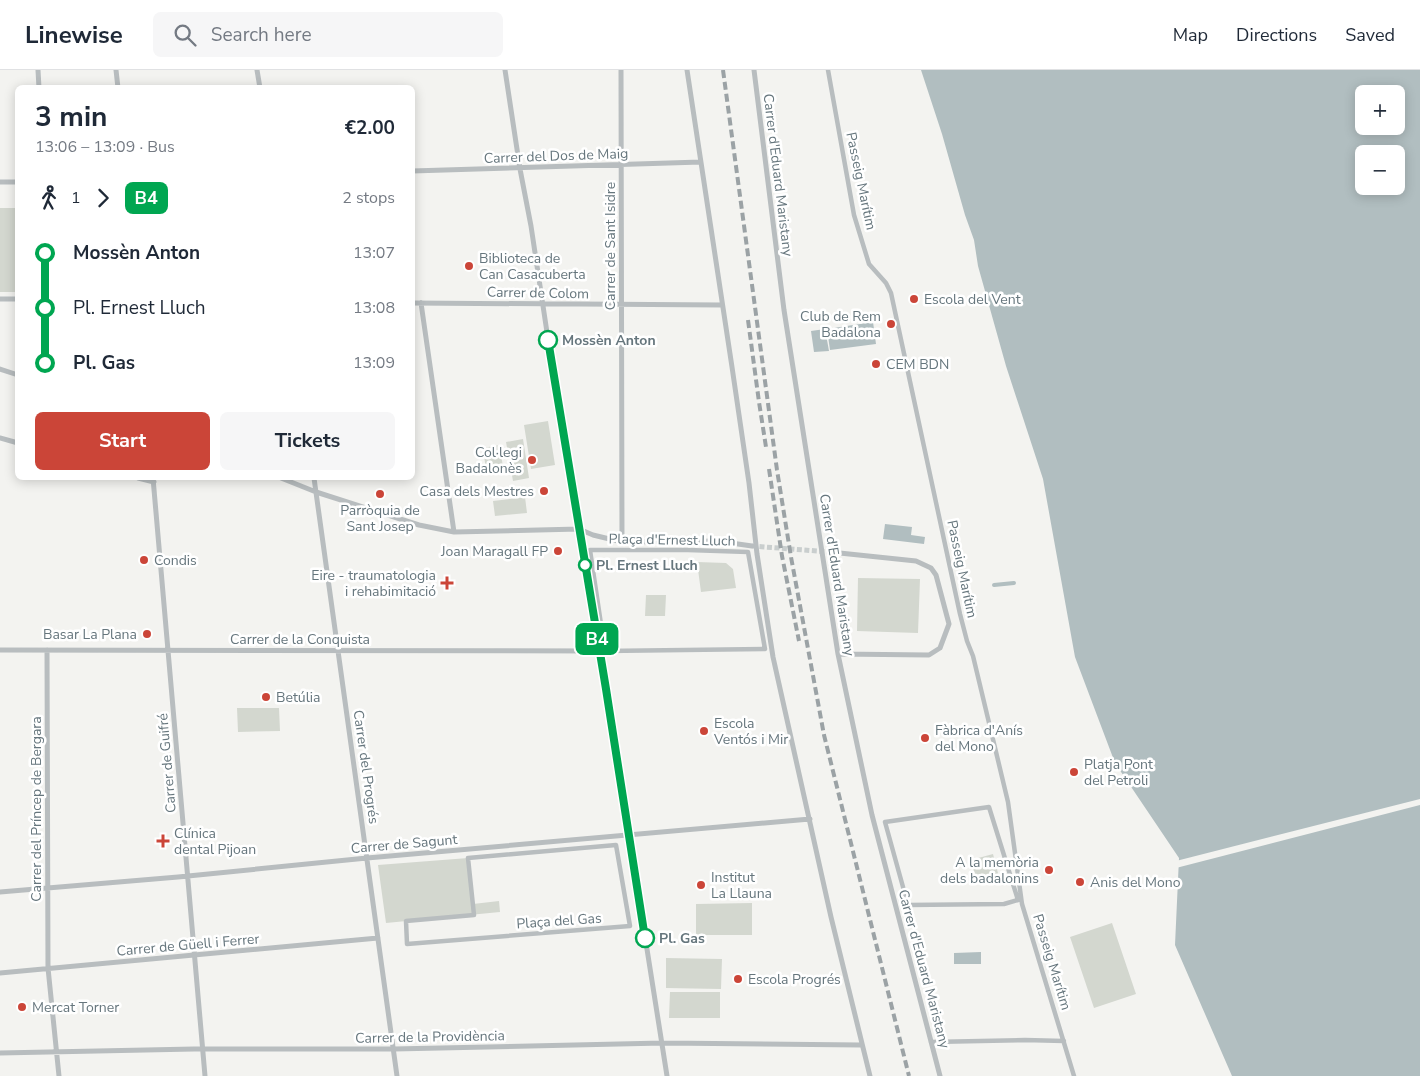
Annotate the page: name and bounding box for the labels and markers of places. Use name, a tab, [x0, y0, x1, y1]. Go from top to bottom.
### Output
place label: Biblioteca de Can Casacuberta	[479, 249, 586, 284]
marker: Biblioteca de Can Casacuberta	[463, 260, 475, 272]
place label: Escola del Vent	[924, 290, 1021, 309]
marker: Escola del Vent	[908, 293, 920, 305]
place label: Club de Rem Badalona	[800, 307, 881, 342]
marker: Club de Rem Badalona	[885, 318, 897, 330]
marker: Mossèn Anton	[538, 330, 558, 350]
place label: Mossèn Anton	[562, 331, 656, 350]
place label: CEM BDN	[886, 355, 949, 374]
marker: CEM BDN	[870, 358, 882, 370]
place label: Col·legi Badalonès	[456, 443, 522, 478]
marker: Col·legi Badalonès	[526, 454, 538, 466]
place label: Casa dels Mestres	[420, 482, 534, 501]
marker: Casa dels Mestres	[538, 485, 550, 497]
marker: Parròquia de Sant Josep	[374, 488, 386, 500]
place label: Parròquia de Sant Josep	[340, 501, 420, 536]
place label: Joan Maragall FP	[440, 542, 548, 561]
marker: Joan Maragall FP	[552, 545, 564, 557]
place label: Condis	[154, 551, 197, 570]
marker: Condis	[138, 554, 150, 566]
place label: Pl. Ernest Lluch	[596, 556, 698, 575]
marker: Pl. Ernest Lluch	[578, 558, 592, 572]
place label: Eire - traumatologia i rehabimitació	[311, 566, 436, 601]
marker: Eire - traumatologia i rehabimitació	[440, 576, 454, 590]
place label: Basar La Plana	[43, 625, 137, 644]
marker: Basar La Plana	[141, 628, 153, 640]
place label: Betúlia	[276, 688, 320, 707]
marker: Betúlia	[260, 691, 272, 703]
place label: Escola Ventós i Mir	[713, 714, 788, 749]
place label: Fàbrica d'Anís del Mono	[935, 721, 1023, 756]
marker: Escola Ventós i Mir	[698, 725, 710, 737]
marker: Fàbrica d'Anís del Mono	[919, 732, 931, 744]
place label: Platja Pont del Petroli	[1084, 755, 1153, 790]
marker: Platja Pont del Petroli	[1068, 766, 1080, 778]
place label: Clínica dental Pijoan	[174, 824, 256, 859]
marker: Clínica dental Pijoan	[156, 834, 170, 848]
place label: A la memòria dels badalonins	[940, 853, 1039, 888]
marker: A la memòria dels badalonins	[1043, 864, 1055, 876]
place label: Institut La Llauna	[711, 868, 772, 903]
place label: Anis del Mono	[1090, 873, 1181, 892]
marker: Anis del Mono	[1074, 876, 1086, 888]
marker: Institut La Llauna	[695, 879, 707, 891]
marker: Pl. Gas	[635, 928, 655, 948]
place label: Pl. Gas	[659, 929, 705, 948]
place label: Escola Progrés	[748, 970, 841, 989]
marker: Escola Progrés	[732, 973, 744, 985]
place label: Mercat Torner	[32, 998, 119, 1017]
marker: Mercat Torner	[16, 1001, 28, 1013]

